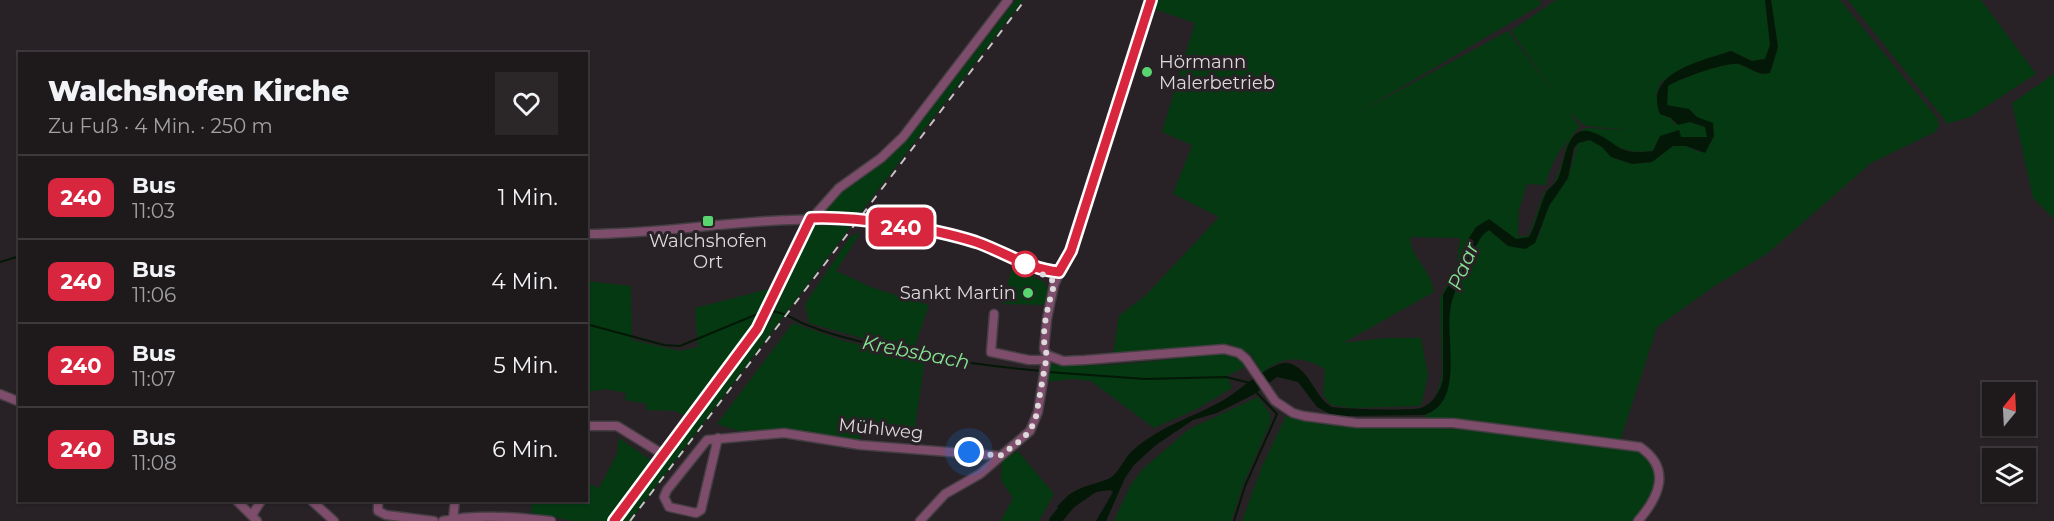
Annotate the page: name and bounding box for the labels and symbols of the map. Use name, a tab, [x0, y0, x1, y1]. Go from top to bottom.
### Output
place label: Hörmann Malerbetrieb	[1159, 51, 1275, 94]
marker: Hörmann Malerbetrieb	[1140, 65, 1154, 79]
line badge: 240	[866, 208, 936, 246]
marker: Walchshofen Ort	[701, 214, 715, 228]
place label: Walchshofen Ort	[649, 230, 767, 273]
water label: Paar	[1442, 238, 1484, 293]
unlabelled marker	[1012, 251, 1038, 277]
place label: Sankt Martin	[900, 282, 1016, 304]
marker: Sankt Martin	[1021, 286, 1035, 300]
water label: Krebsbach	[860, 330, 972, 374]
north arrow	[1982, 382, 2036, 436]
street label: Mühlweg	[838, 414, 924, 444]
your location	[954, 437, 984, 467]

